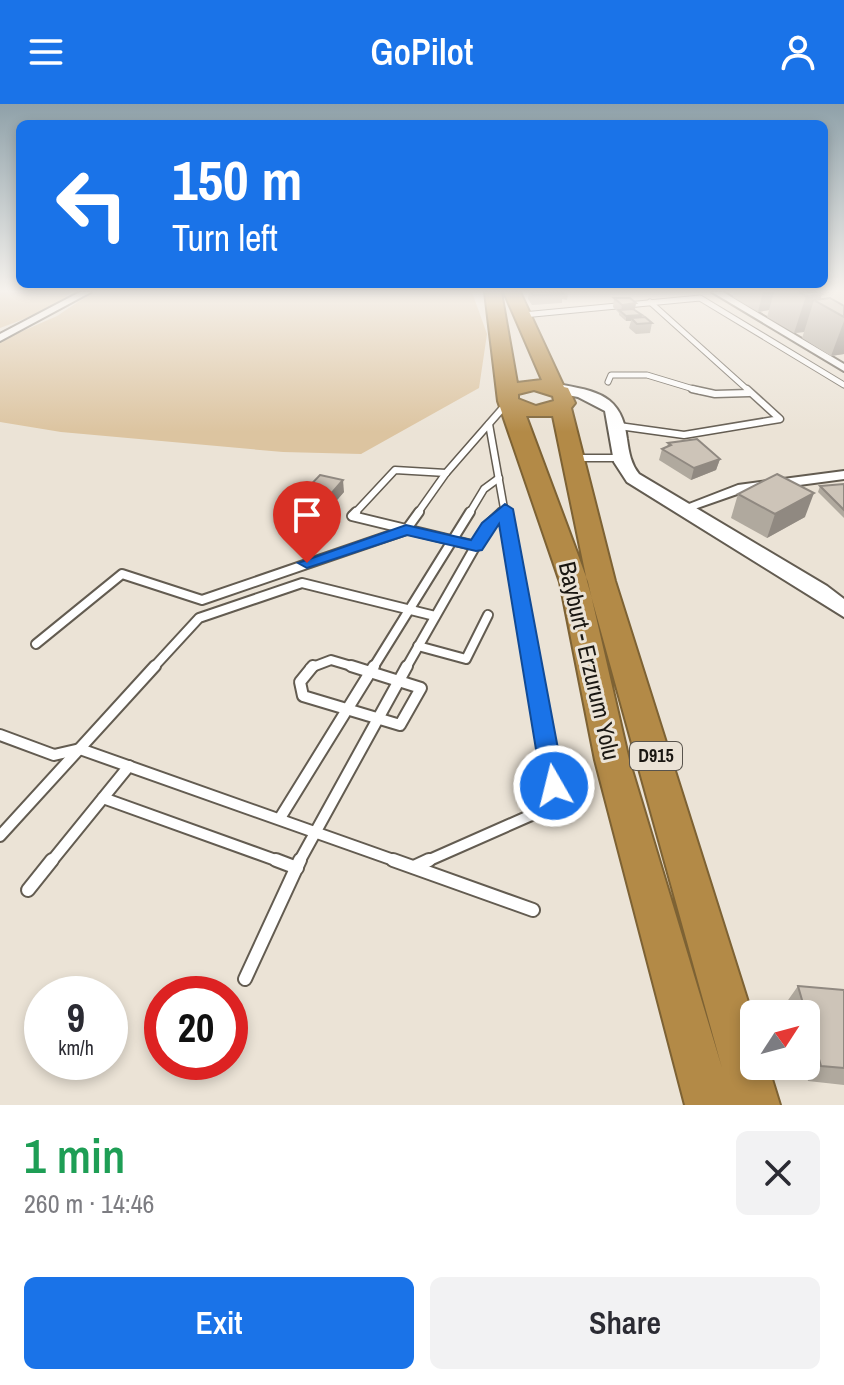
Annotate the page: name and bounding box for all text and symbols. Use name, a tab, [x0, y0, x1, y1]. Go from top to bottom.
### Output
text: GoPilot	[371, 28, 473, 76]
icon: menu	[24, 30, 68, 74]
icon: person	[776, 30, 820, 74]
text: 150 m	[172, 142, 302, 217]
icon: left	[40, 152, 144, 256]
text: Turn left	[172, 214, 278, 262]
pin	[273, 481, 341, 563]
icon: arrive	[285, 493, 329, 537]
street label: Bayburt - Erzurum Yolu	[552, 558, 628, 763]
road number: D915	[630, 742, 682, 770]
position arrow	[512, 744, 596, 828]
speed limit sign: 20	[144, 976, 248, 1080]
text: 9	[67, 991, 85, 1044]
north arrow	[740, 1000, 820, 1080]
map controls	[740, 1000, 820, 1080]
text: km/h	[58, 1034, 94, 1061]
text: 1 min	[24, 1123, 125, 1188]
button: close	[736, 1131, 820, 1215]
text: 260 m · 14:46	[24, 1186, 154, 1221]
button: Exit	[24, 1277, 414, 1369]
button: Share	[430, 1277, 820, 1369]

